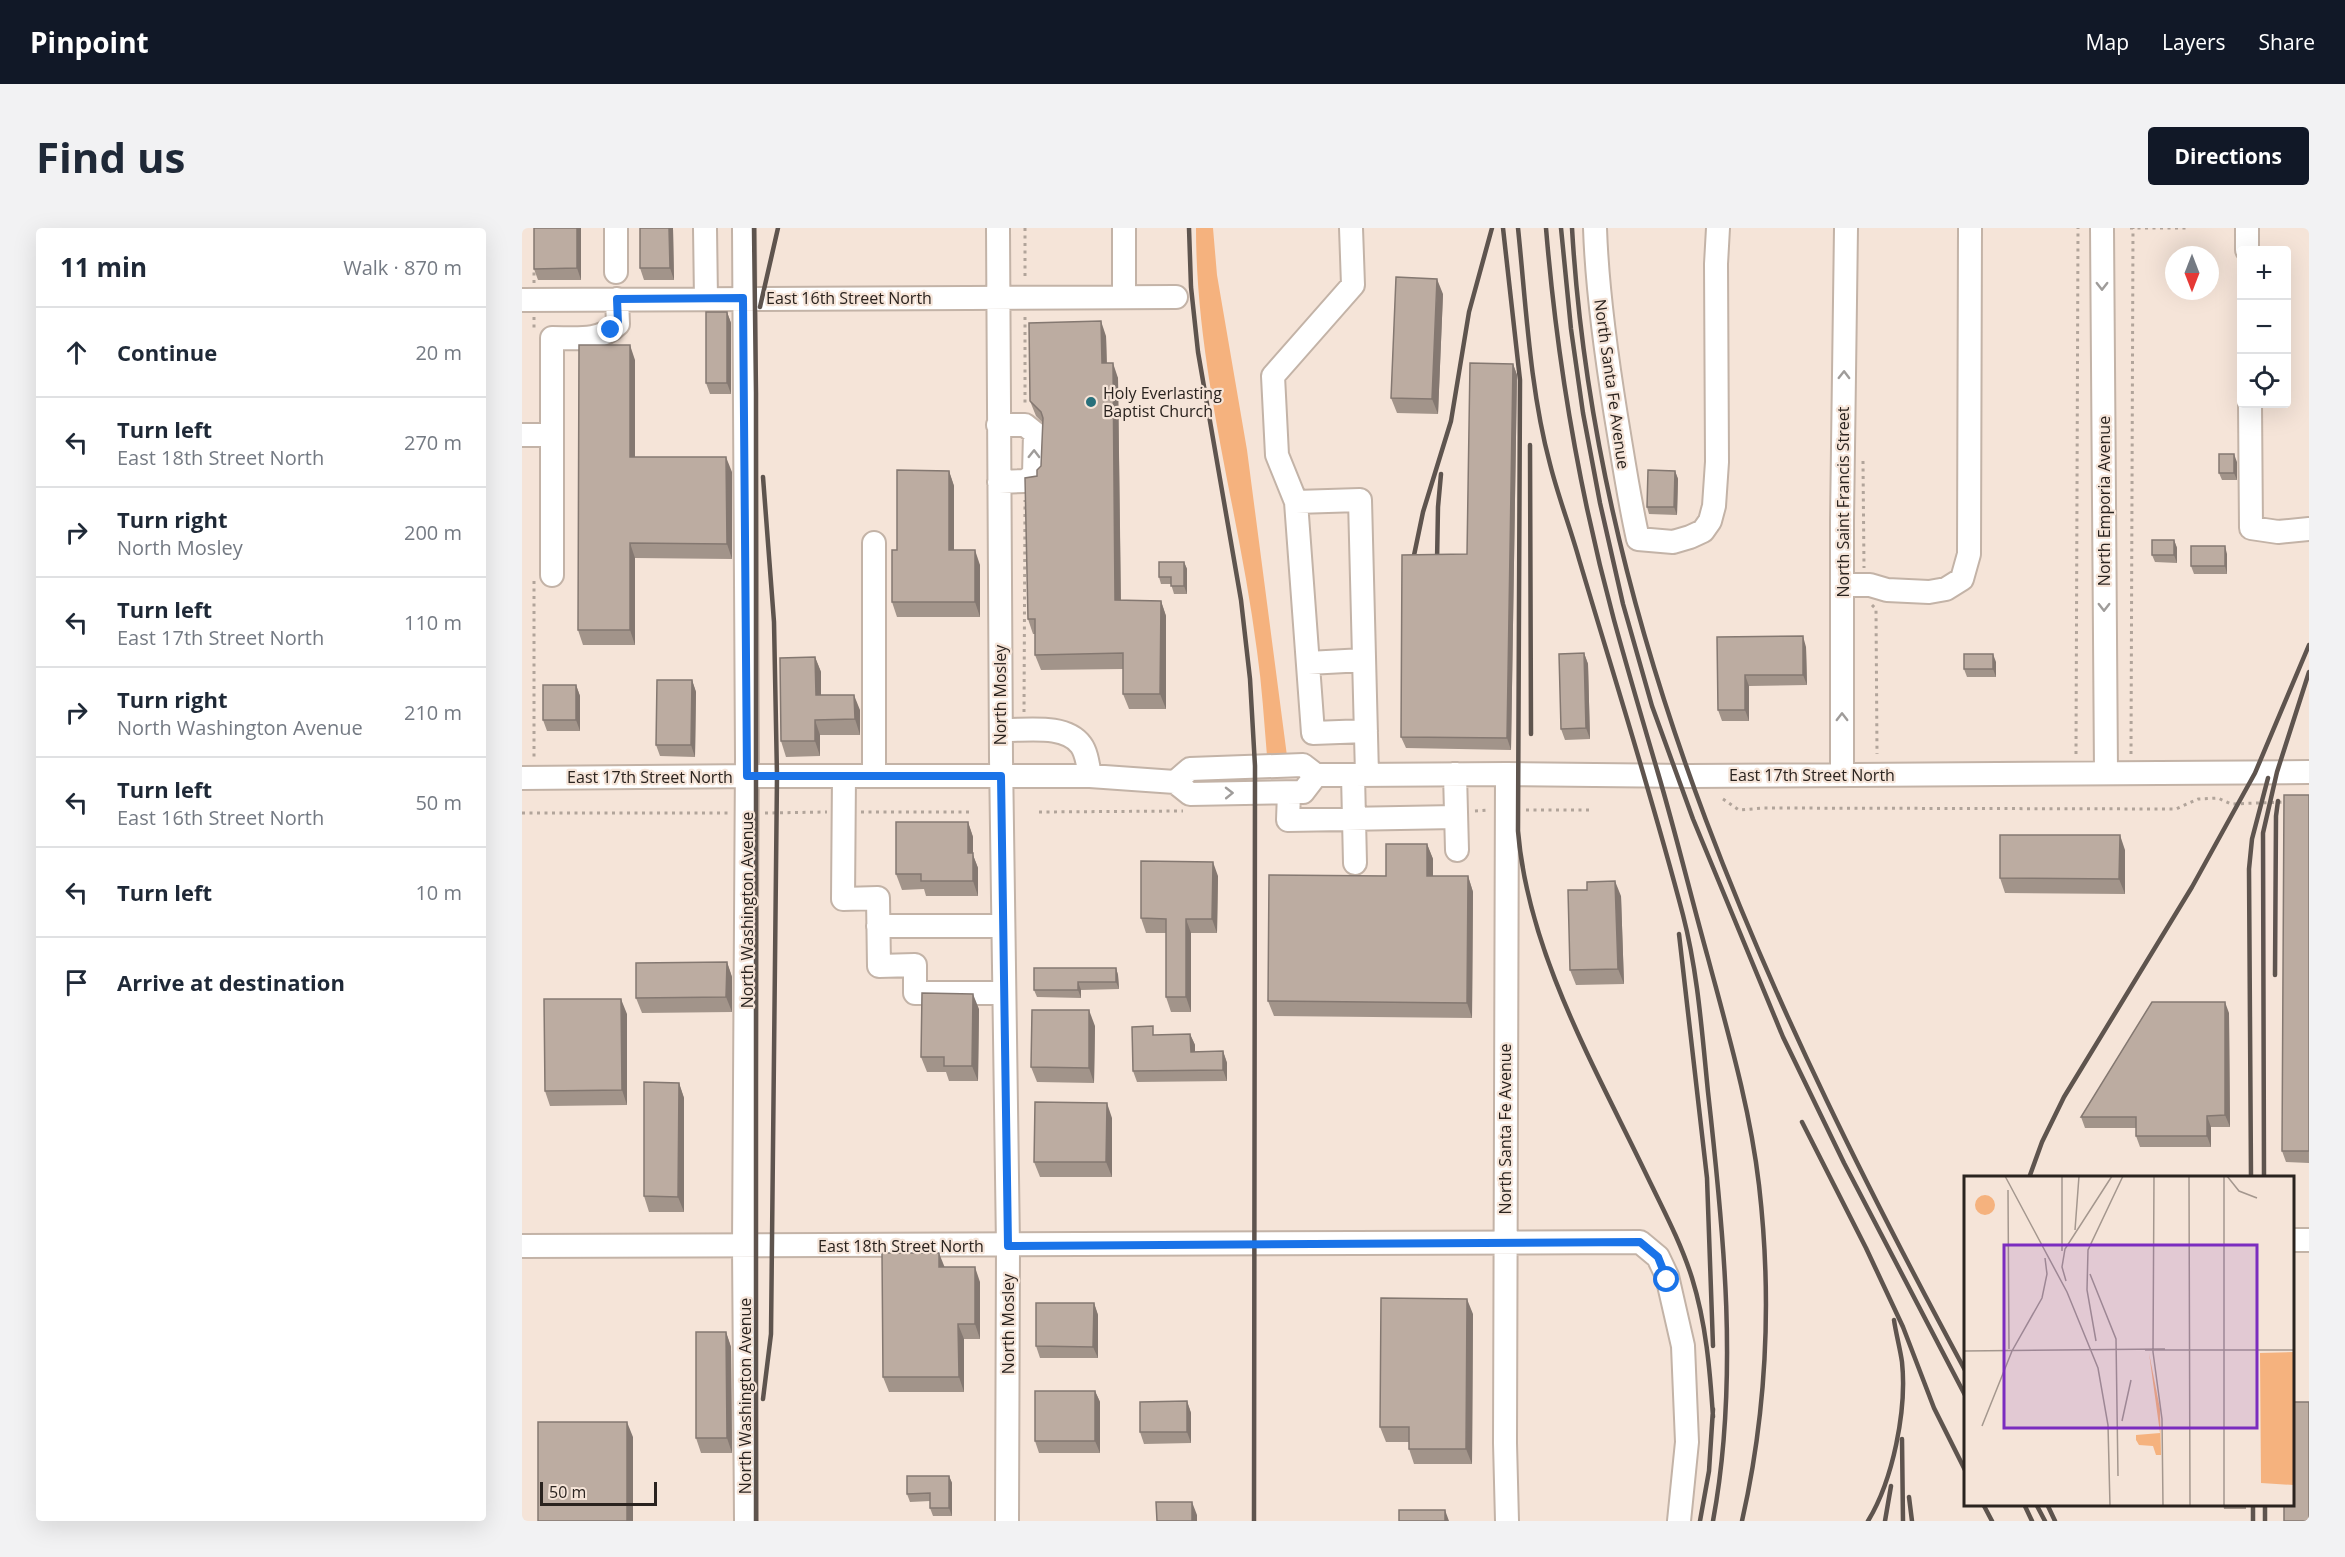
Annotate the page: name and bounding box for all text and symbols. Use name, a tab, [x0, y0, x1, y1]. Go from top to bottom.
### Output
text: Pinpoint	[30, 23, 149, 61]
text: Map	[2086, 28, 2129, 56]
text: Layers	[2162, 28, 2226, 56]
text: Share	[2259, 28, 2315, 56]
button: Directions	[2148, 127, 2309, 185]
text: Find us	[36, 128, 185, 185]
north arrow	[2165, 246, 2219, 300]
map controls	[2237, 246, 2291, 408]
button: +	[2237, 246, 2291, 300]
text: 11 min	[60, 249, 147, 285]
text: Walk · 870 m	[343, 254, 462, 281]
one-way arrow	[2096, 282, 2108, 291]
street label: East 16th Street North	[766, 287, 932, 309]
street label: North Santa Fe Avenue	[1589, 298, 1635, 470]
button: −	[2237, 300, 2291, 354]
route end	[597, 316, 623, 342]
icon: ahead	[60, 336, 93, 369]
text: Continue	[117, 337, 217, 367]
text: 20 m	[415, 339, 462, 366]
button: locate	[2237, 354, 2291, 408]
one-way arrow	[1838, 370, 1850, 379]
place label: Holy Everlasting Baptist Church	[1103, 382, 1222, 422]
marker: Holy Everlasting Baptist Church	[1084, 395, 1098, 409]
street label: North Saint Francis Street	[1832, 406, 1854, 597]
text: Turn left	[117, 414, 212, 444]
street label: North Emporia Avenue	[2093, 416, 2115, 586]
icon: left	[60, 426, 93, 459]
text: 270 m	[404, 429, 462, 456]
text: East 18th Street North	[117, 444, 324, 471]
one-way arrow	[1028, 449, 1041, 458]
text: Turn right	[117, 504, 228, 534]
icon: right	[60, 516, 93, 549]
text: 200 m	[404, 519, 462, 546]
text: North Mosley	[117, 534, 243, 561]
text: Turn left	[117, 594, 212, 624]
one-way arrow	[2098, 603, 2111, 612]
icon: left	[60, 606, 93, 639]
text: 110 m	[404, 609, 462, 636]
text: East 17th Street North	[117, 624, 324, 651]
street label: North Mosley	[989, 644, 1011, 745]
text: Turn right	[117, 684, 228, 714]
icon: right	[60, 696, 93, 729]
text: 210 m	[404, 699, 462, 726]
one-way arrow	[1836, 712, 1848, 721]
text: North Washington Avenue	[117, 714, 363, 741]
street label: East 17th Street North	[1729, 764, 1895, 786]
street label: East 17th Street North	[567, 766, 733, 788]
text: Turn left	[117, 774, 212, 804]
icon: left	[60, 786, 93, 819]
one-way arrow	[1225, 786, 1234, 799]
text: 50 m	[415, 789, 462, 816]
text: East 16th Street North	[117, 804, 324, 831]
street label: North Washington Avenue	[736, 812, 758, 1008]
icon: left	[60, 876, 93, 909]
text: Turn left	[117, 877, 212, 907]
text: 10 m	[415, 879, 462, 906]
icon: arrive	[60, 966, 93, 999]
text: Arrive at destination	[117, 967, 345, 997]
street label: North Santa Fe Avenue	[1494, 1043, 1516, 1215]
inset map	[1964, 1176, 2294, 1506]
street label: East 18th Street North	[818, 1235, 984, 1257]
route start	[1653, 1266, 1679, 1292]
street label: North Mosley	[997, 1273, 1019, 1374]
street label: North Washington Avenue	[734, 1298, 756, 1494]
scale bar	[540, 1479, 657, 1506]
text: 50 m	[549, 1481, 586, 1503]

